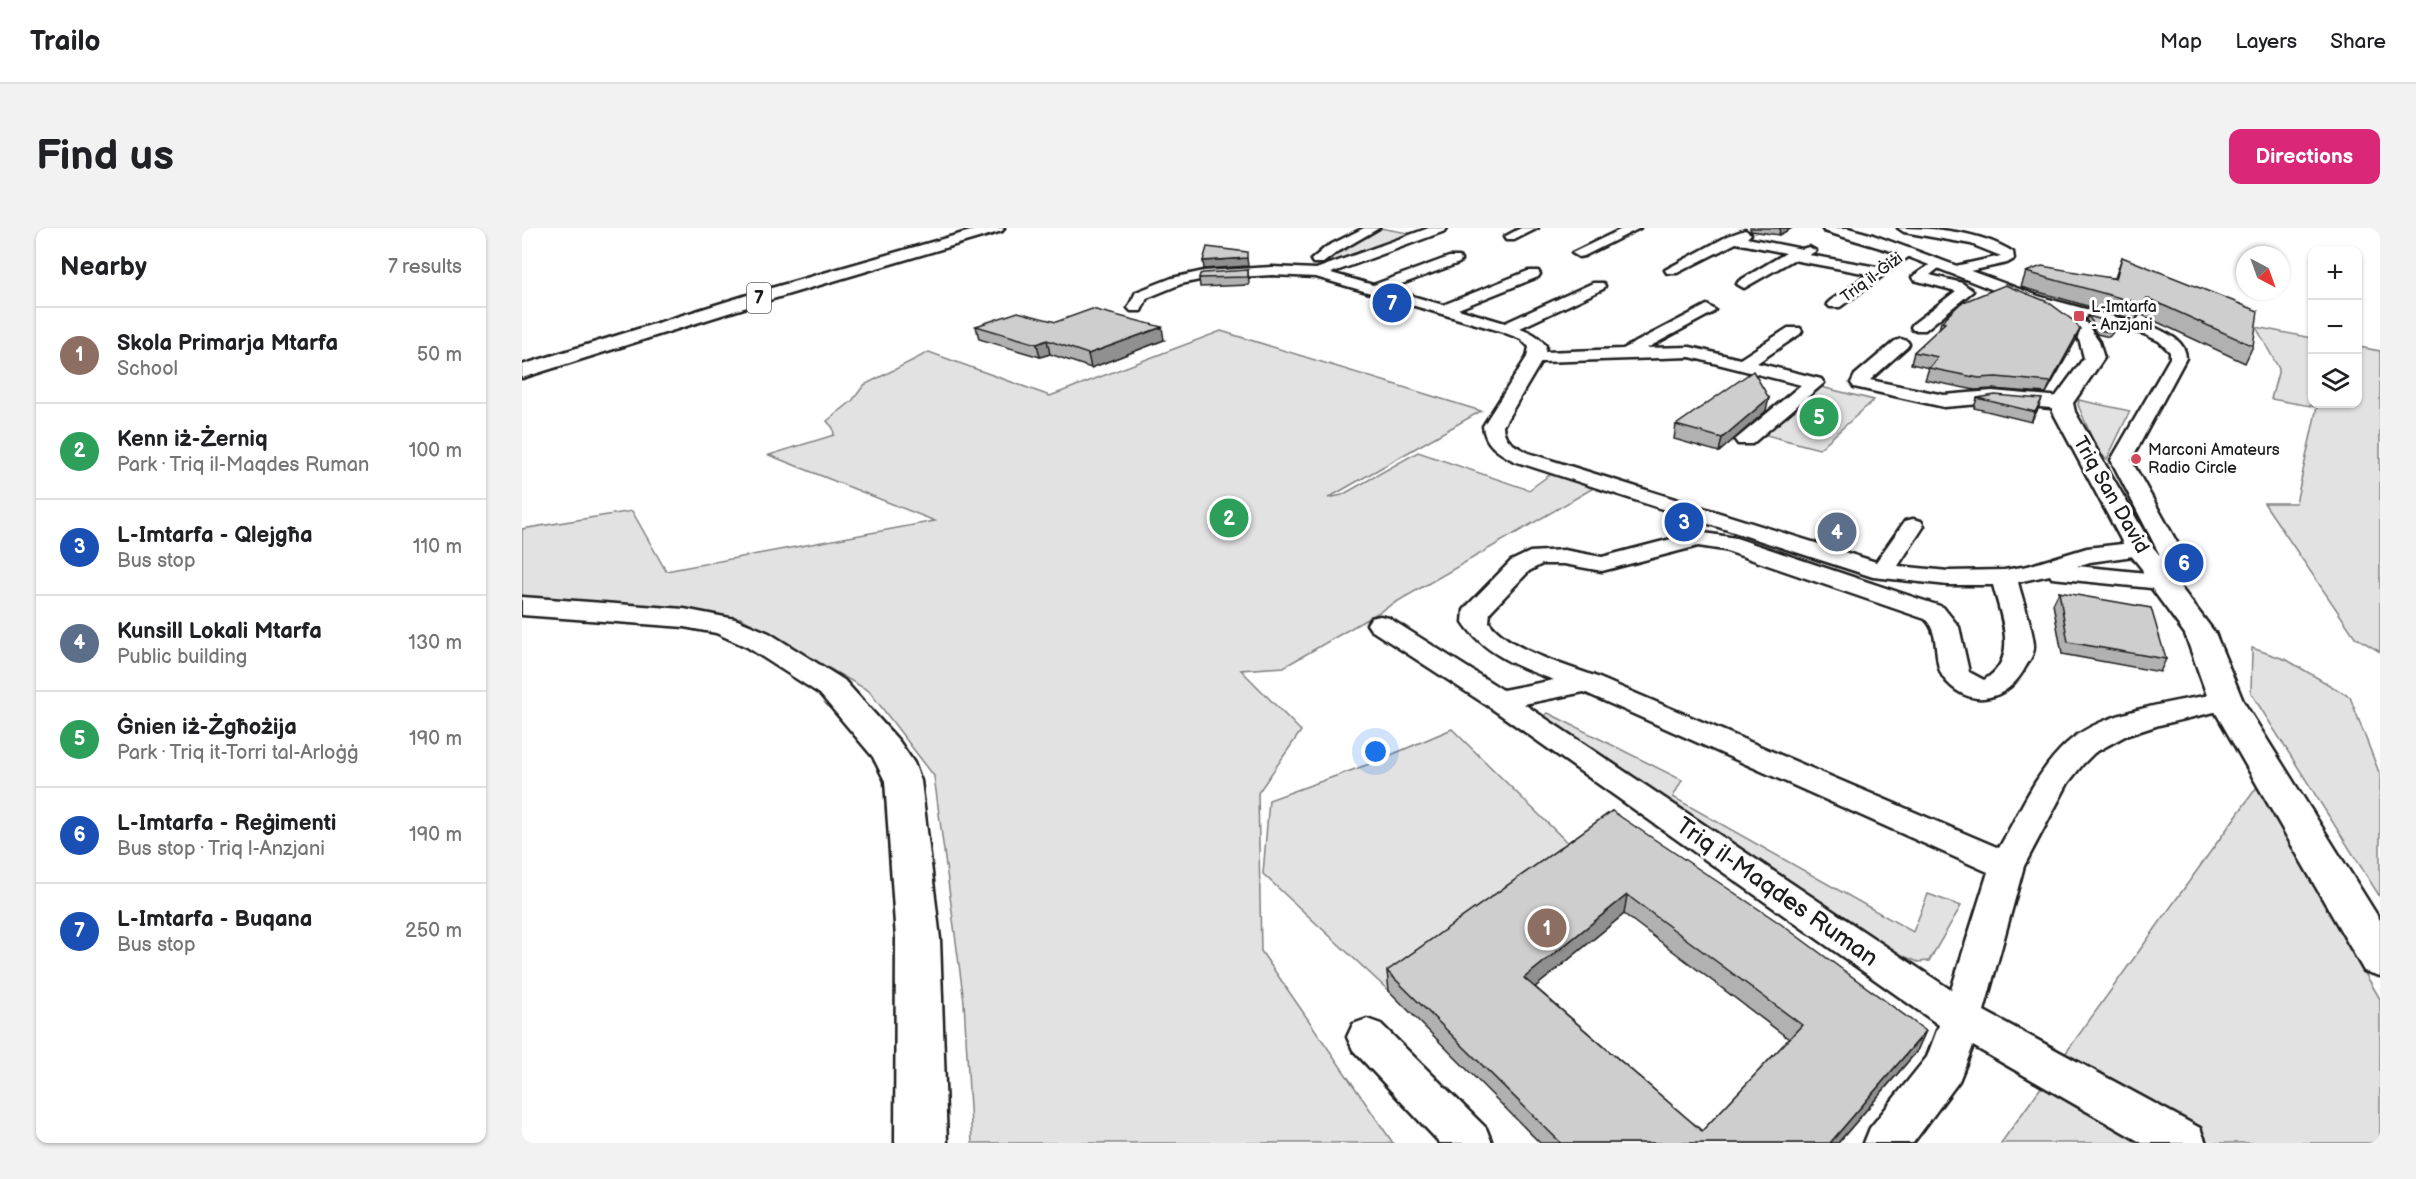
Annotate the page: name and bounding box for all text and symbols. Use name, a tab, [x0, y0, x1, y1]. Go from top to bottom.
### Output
text: Trailo	[30, 25, 101, 58]
text: Map	[2160, 29, 2202, 54]
text: Layers	[2235, 29, 2297, 54]
text: Share	[2330, 29, 2386, 54]
button: Directions	[2229, 129, 2380, 184]
text: Find us	[36, 131, 174, 182]
north arrow	[2236, 246, 2290, 300]
map controls	[2308, 246, 2362, 408]
button: +	[2308, 246, 2362, 300]
street label: Triq il-Ġiżi	[1836, 247, 1907, 307]
text: Nearby	[60, 252, 147, 283]
text: 7 results	[388, 255, 462, 279]
pin: 7	[1372, 280, 1412, 326]
road number: 7	[747, 283, 771, 313]
place label: L-Imtarfa - Anzjani	[2091, 298, 2157, 335]
button: −	[2308, 300, 2362, 354]
marker: L-Imtarfa - Anzjani	[2072, 309, 2086, 323]
text: Skola Primarja Mtarfa	[117, 330, 338, 357]
text: 1	[75, 343, 84, 367]
text: 50 m	[417, 343, 462, 367]
button: layers	[2308, 354, 2362, 408]
text: School	[117, 357, 178, 381]
pin: 5	[1800, 394, 1838, 440]
text: Kenn iż-Żerniq	[117, 426, 268, 453]
street label: Triq San David	[2068, 432, 2154, 558]
text: 2	[74, 439, 85, 463]
text: 100 m	[409, 439, 462, 463]
place label: Marconi Amateurs Radio Circle	[2148, 441, 2280, 478]
marker: Marconi Amateurs Radio Circle	[2129, 452, 2143, 466]
text: Park · Triq il-Maqdes Ruman	[117, 453, 369, 477]
pin: 2	[1210, 496, 1248, 540]
pin: 3	[1664, 500, 1704, 544]
pin: 4	[1818, 510, 1856, 554]
text: L-Imtarfa - Qlejgħa	[117, 522, 313, 549]
text: 3	[74, 535, 85, 559]
text: 110 m	[413, 535, 462, 559]
pin: 6	[2164, 540, 2204, 586]
text: Bus stop	[117, 549, 196, 573]
text: Kunsill Lokali Mtarfa	[117, 618, 322, 645]
text: 4	[74, 631, 85, 655]
text: 130 m	[408, 631, 462, 655]
text: Public building	[117, 645, 247, 669]
text: Ġnien iż-Żgħożija	[117, 714, 297, 741]
text: 5	[74, 727, 85, 751]
text: 190 m	[409, 727, 462, 751]
your location	[1361, 737, 1390, 766]
text: Park · Triq it-Torri tal-Arloġġ	[117, 741, 359, 765]
text: L-Imtarfa - Reġimenti	[117, 810, 336, 837]
street label: Triq il-Maqdes Ruman	[1670, 811, 1884, 973]
text: 6	[73, 823, 86, 847]
text: 190 m	[409, 823, 462, 847]
text: Bus stop · Triq l-Anzjani	[117, 837, 325, 861]
text: L-Imtarfa - Buqana	[117, 906, 312, 933]
pin: 1	[1528, 906, 1566, 950]
text: 7	[74, 919, 85, 943]
text: 250 m	[405, 919, 462, 943]
text: Bus stop	[117, 933, 196, 957]

